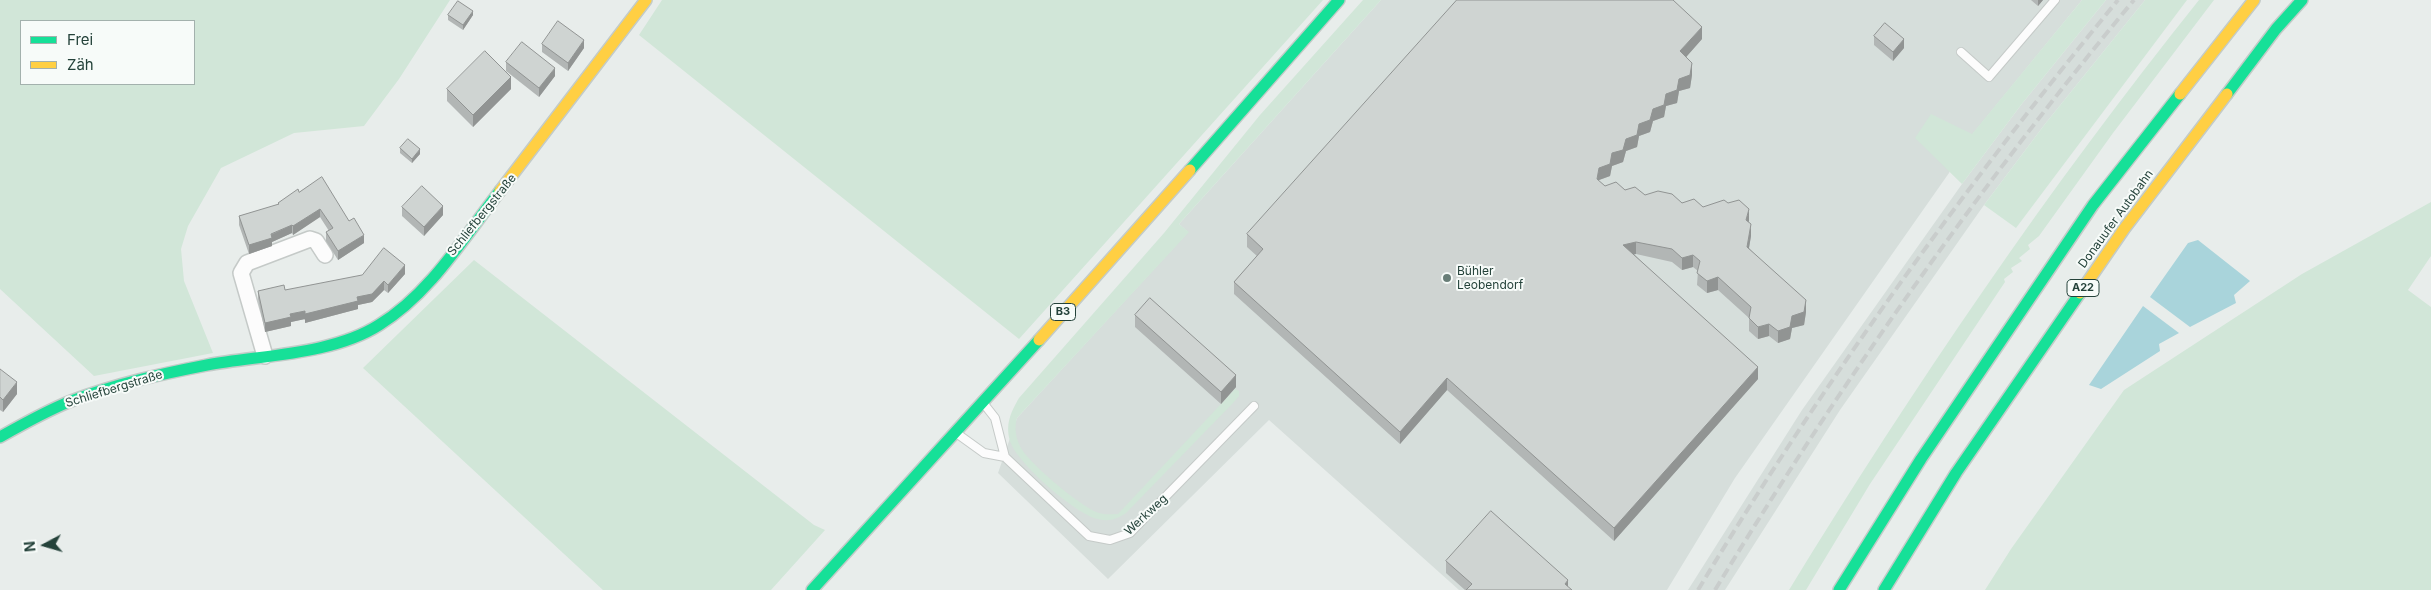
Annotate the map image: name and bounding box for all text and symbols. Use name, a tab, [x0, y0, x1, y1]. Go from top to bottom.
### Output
legend	[20, 20, 195, 85]
text: Frei	[67, 30, 93, 49]
text: Zäh	[67, 55, 94, 74]
street label: Donauufer Autobahn	[2076, 167, 2156, 271]
street label: Schliefbergstraße	[445, 171, 519, 259]
place label: Bühler Leobendorf	[1457, 264, 1523, 292]
marker: Bühler Leobendorf	[1441, 272, 1453, 284]
road number: A22	[2067, 280, 2099, 296]
road number: B3	[1050, 304, 1076, 320]
street label: Schliefbergstraße	[64, 367, 164, 411]
street label: Werkweg	[1122, 492, 1170, 538]
north arrow	[20, 520, 70, 570]
text: N	[21, 540, 39, 553]

